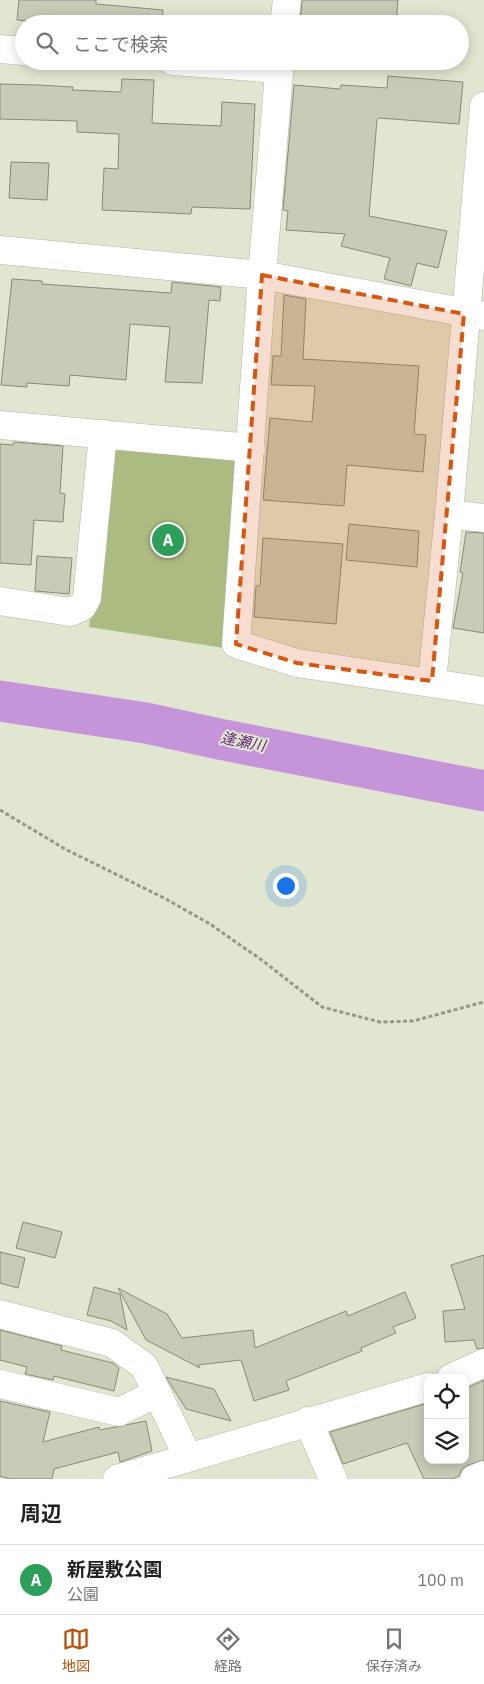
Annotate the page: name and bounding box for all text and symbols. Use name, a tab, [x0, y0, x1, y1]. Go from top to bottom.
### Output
search box	[15, 15, 469, 70]
icon: search	[33, 29, 61, 57]
text: ここで検索	[73, 32, 168, 56]
pin: A	[152, 521, 184, 559]
water label: 逢瀬川	[219, 728, 269, 756]
your location	[273, 873, 299, 899]
map controls	[424, 1374, 469, 1464]
button: locate	[424, 1374, 469, 1419]
button: layers	[424, 1419, 469, 1464]
text: 周辺	[20, 1499, 62, 1527]
text: 新屋敷公園	[67, 1557, 162, 1581]
text: A	[31, 1570, 41, 1590]
text: 100 m	[417, 1570, 464, 1590]
text: 公園	[67, 1584, 99, 1604]
tab: 地図	[62, 1625, 90, 1675]
tab: 経路	[214, 1625, 242, 1675]
tab: 保存済み	[366, 1625, 422, 1675]

